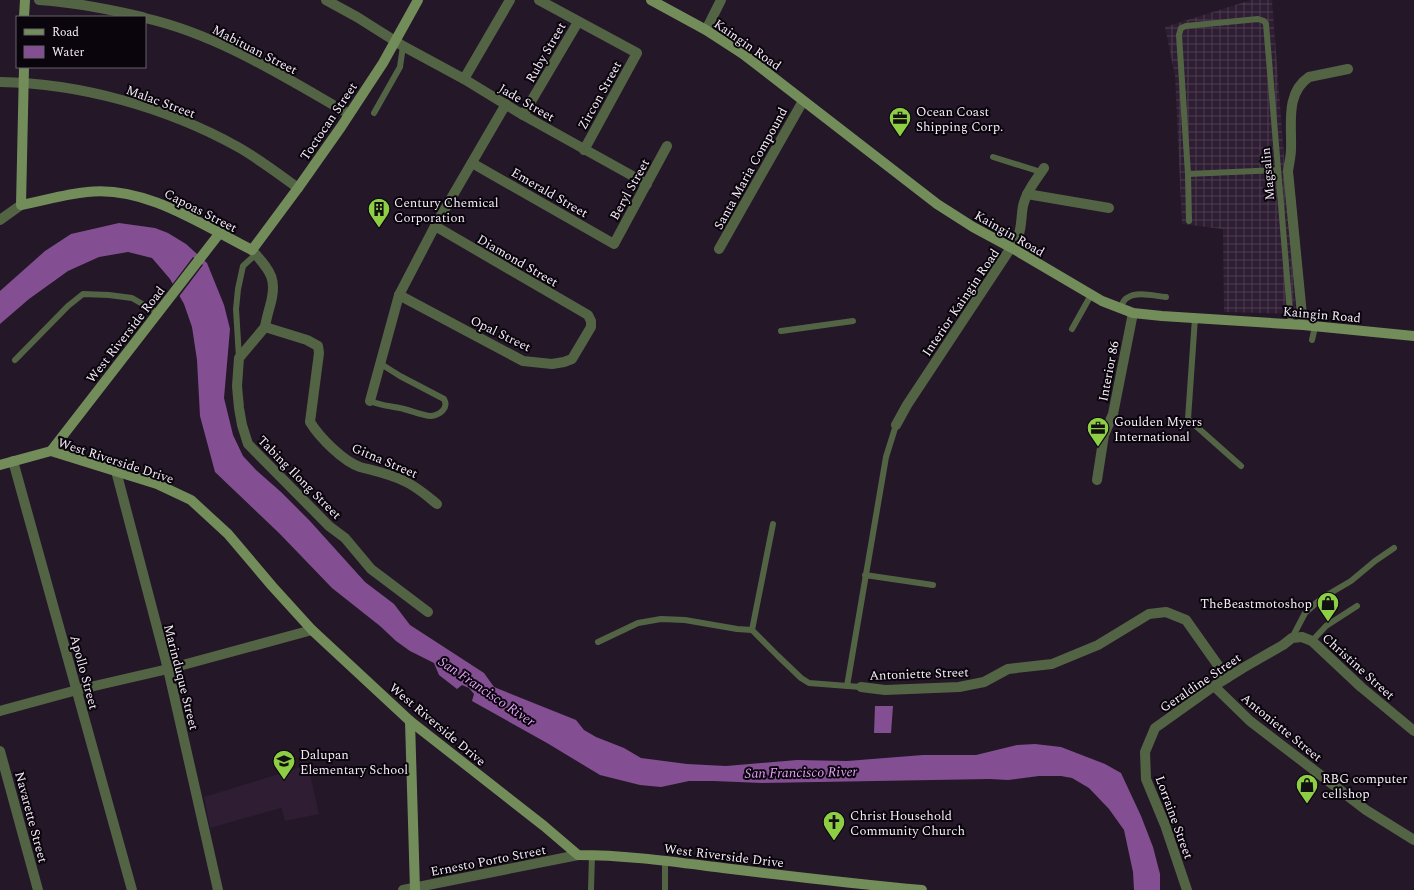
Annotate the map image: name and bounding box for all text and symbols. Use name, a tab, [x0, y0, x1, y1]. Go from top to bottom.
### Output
street label: Kaingin Road	[710, 14, 785, 75]
legend	[16, 16, 146, 68]
street label: Ruby Street	[521, 18, 571, 86]
street label: Mabituan Street	[208, 20, 301, 80]
text: Road	[52, 23, 79, 42]
text: Water	[52, 43, 84, 62]
street label: Zircon Street	[573, 57, 627, 133]
street label: Toctocan Street	[295, 78, 363, 165]
street label: Jade Street	[495, 79, 559, 127]
street label: Malac Street	[123, 80, 199, 124]
place label: Ocean Coast Shipping Corp.	[916, 102, 1003, 137]
street label: Santa Maria Compound	[709, 104, 793, 233]
office icon: Ocean Coast Shipping Corp.	[887, 105, 913, 138]
street label: Magsalin	[1256, 146, 1280, 201]
street label: Beryl Street	[605, 155, 655, 224]
street label: Emerald Street	[507, 163, 592, 223]
street label: Capoas Street	[161, 184, 241, 238]
place label: Century Chemical Corporation	[394, 193, 499, 228]
building icon: Century Chemical Corporation	[366, 196, 392, 229]
street label: Kaingin Road	[971, 206, 1048, 262]
street label: Diamond Street	[473, 229, 562, 292]
street label: Interior Kaingin Road	[917, 245, 1004, 361]
street label: West Riverside Road	[81, 282, 170, 387]
street label: Kaingin Road	[1282, 302, 1362, 328]
street label: Opal Street	[467, 311, 535, 357]
street label: Interior 86	[1093, 339, 1125, 403]
place label: Goulden Myers International	[1114, 412, 1202, 447]
office icon: Goulden Myers International	[1085, 415, 1111, 448]
street label: Tabing Ilong Street	[253, 431, 346, 525]
street label: West Riverside Drive	[55, 433, 176, 489]
street label: Gitna Street	[348, 438, 421, 484]
shop icon: TheBeastmotoshop	[1315, 590, 1341, 623]
place label: TheBeastmotoshop	[1200, 594, 1312, 614]
street label: Marinduque Street	[158, 622, 204, 733]
street label: Christine Street	[1318, 629, 1399, 705]
street label: Apollo Street	[65, 633, 104, 712]
street label: Geraldine Street	[1156, 648, 1246, 717]
water label: San Francisco River	[434, 651, 539, 732]
street label: Antoniette Street	[869, 662, 970, 686]
street label: West Riverside Drive	[385, 678, 490, 771]
street label: Antoniette Street	[1236, 689, 1327, 767]
place label: Dalupan Elementary School	[300, 745, 408, 780]
school or university icon: Dalupan Elementary School	[271, 748, 297, 781]
water label: San Francisco River	[744, 761, 858, 784]
street label: Navarette Street	[9, 769, 53, 865]
place label: RBG computer cellshop	[1322, 769, 1408, 804]
shop icon: RBG computer cellshop	[1294, 772, 1320, 805]
street label: Lorraine Street	[1150, 773, 1199, 862]
place label: Christ Household Community Church	[850, 806, 965, 841]
church icon: Christ Household Community Church	[821, 809, 847, 842]
street label: West Riverside Drive	[663, 839, 785, 873]
street label: Ernesto Porto Street	[429, 840, 548, 882]

